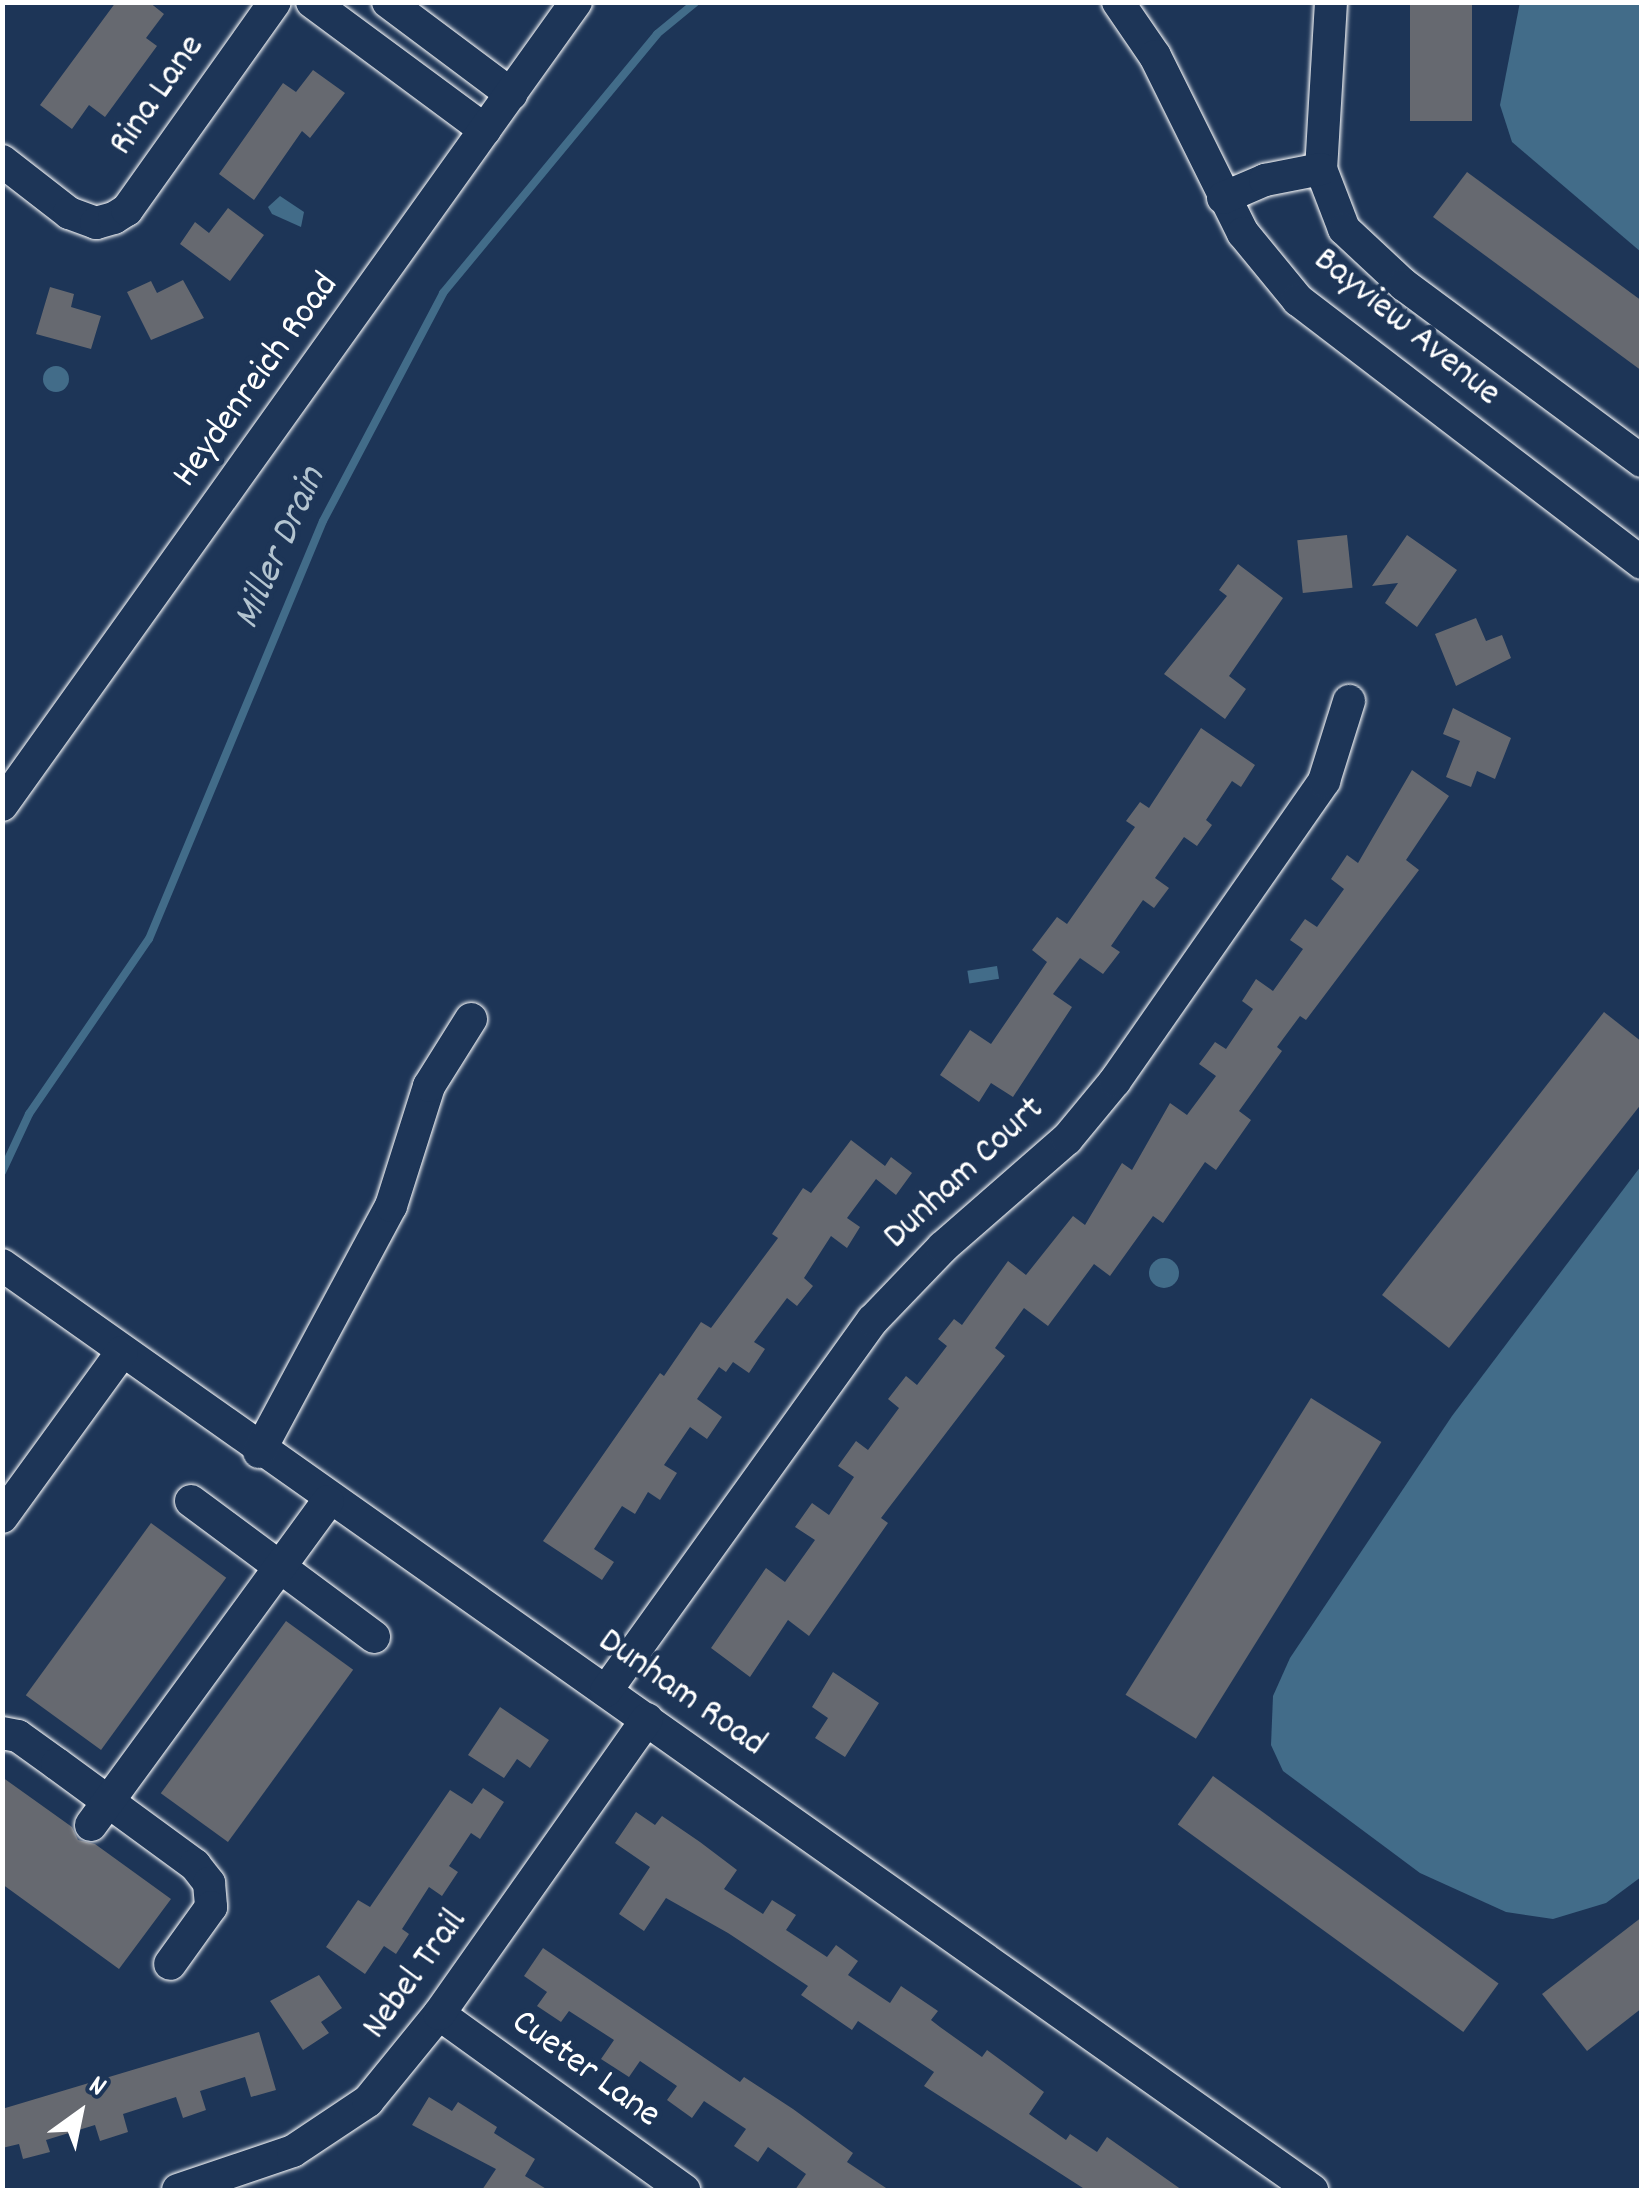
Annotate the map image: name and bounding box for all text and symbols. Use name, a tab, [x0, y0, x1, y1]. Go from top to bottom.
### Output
street label: Rina Lane	[100, 27, 216, 165]
street label: Bayview Avenue	[1303, 239, 1509, 417]
street label: Heydenreich Road	[164, 265, 350, 497]
water label: Miller Drain	[225, 461, 339, 637]
street label: Dunham Court	[875, 1088, 1055, 1260]
street label: Dunham Road	[588, 1620, 774, 1768]
street label: Nebel Trail	[354, 1901, 478, 2049]
street label: Cueter Lane	[502, 2001, 668, 2139]
north arrow	[30, 2063, 130, 2163]
text: N	[80, 2067, 113, 2108]

